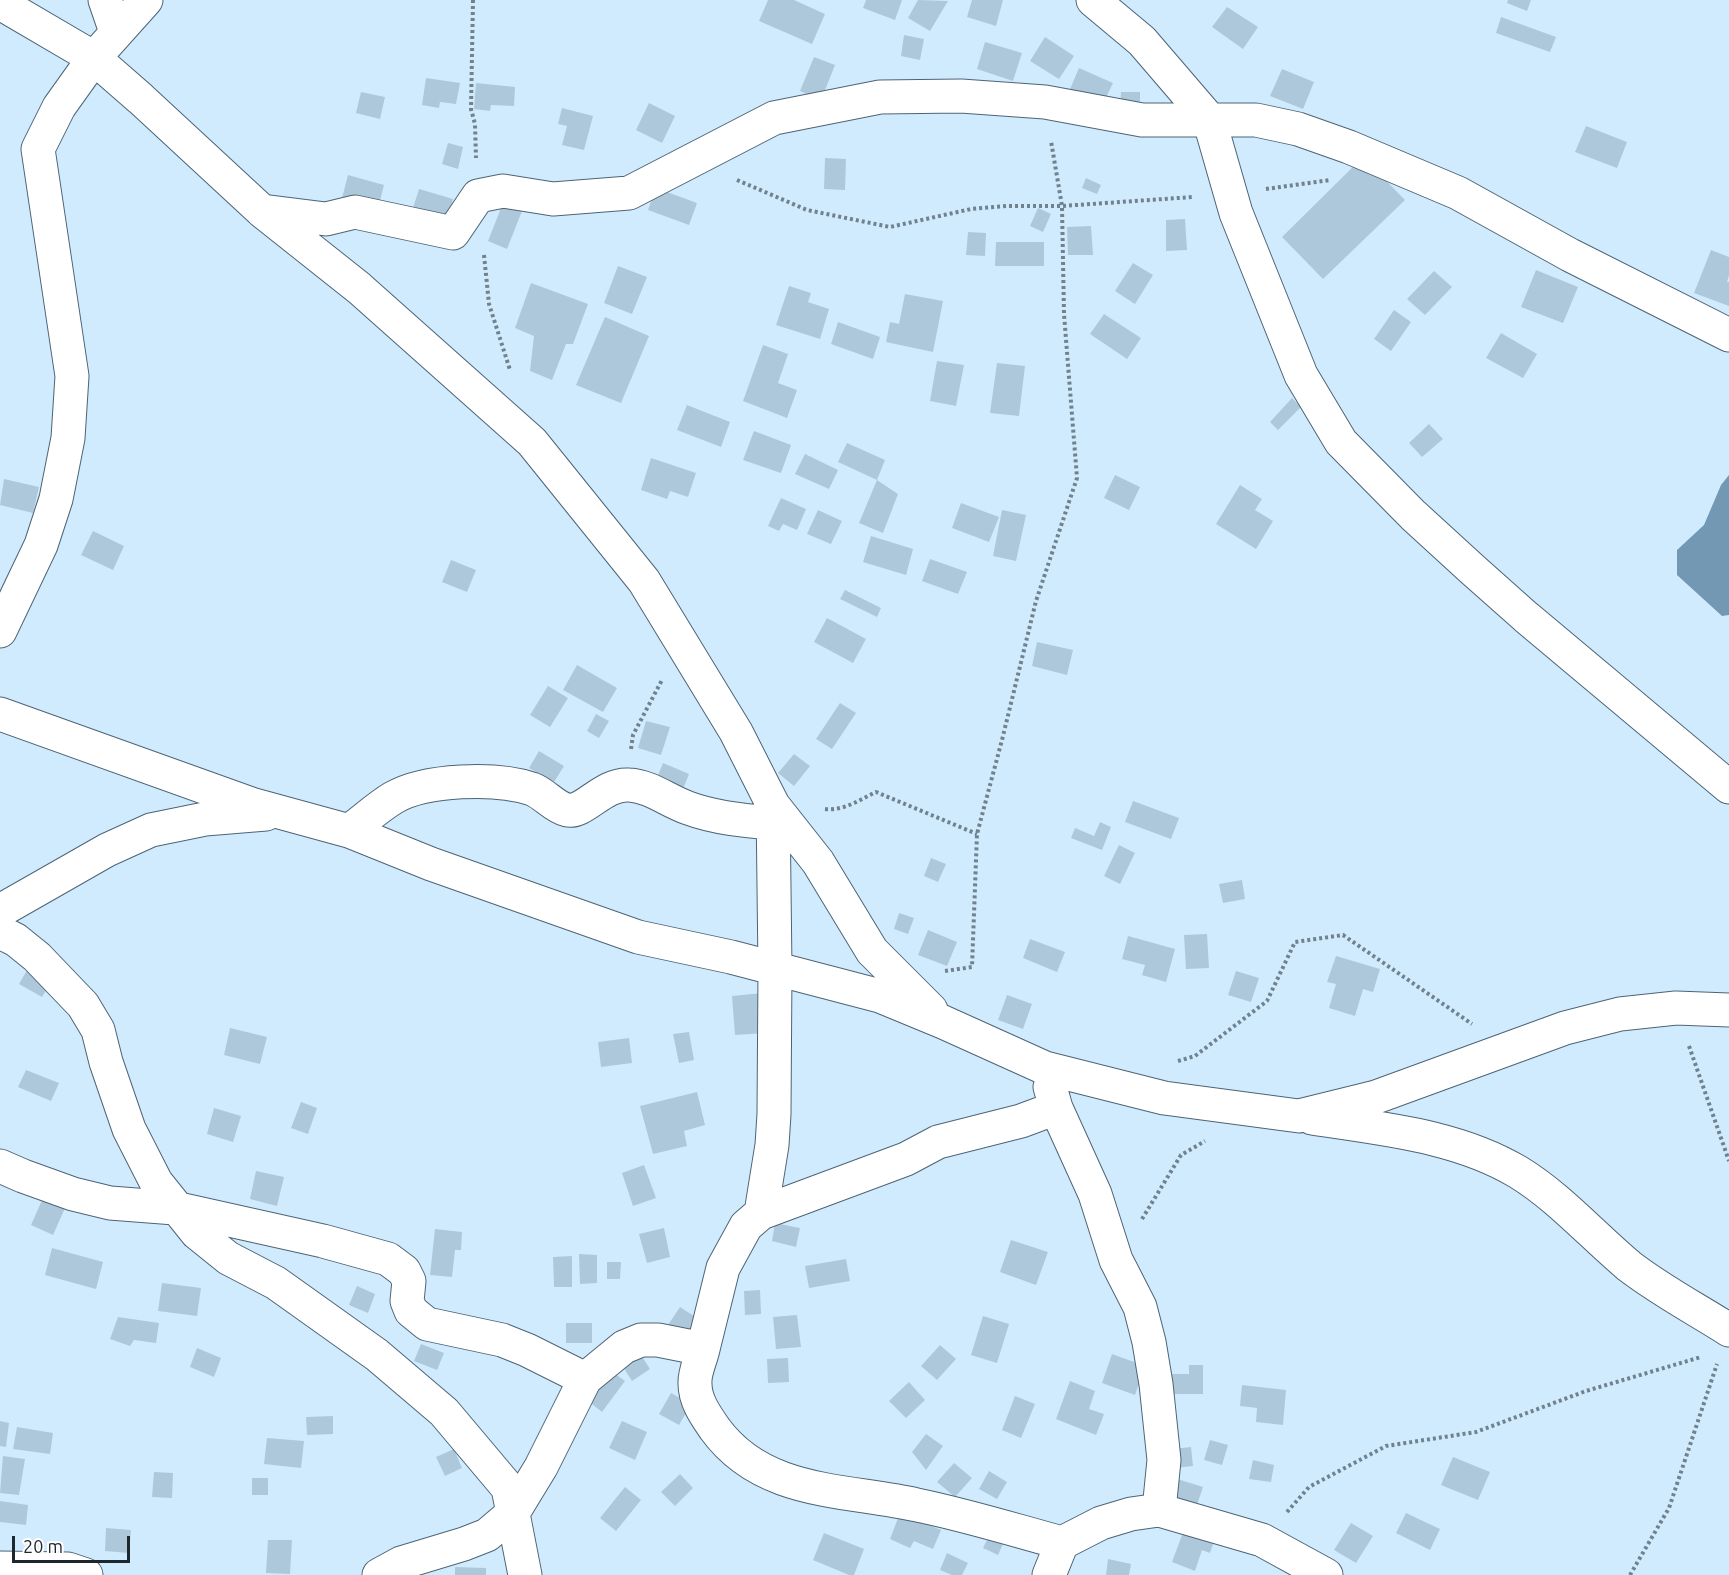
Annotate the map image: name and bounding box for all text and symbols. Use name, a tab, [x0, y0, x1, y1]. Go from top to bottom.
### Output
scale bar	[15, 1524, 134, 1562]
text: 20 m	[23, 1536, 63, 1556]

